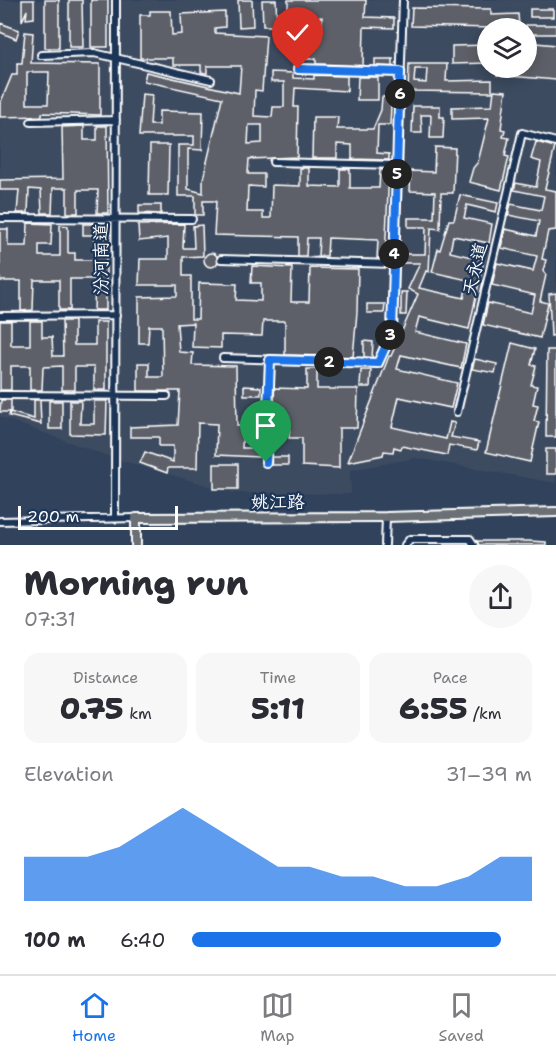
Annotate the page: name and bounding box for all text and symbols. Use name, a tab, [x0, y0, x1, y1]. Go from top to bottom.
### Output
pin	[272, 7, 323, 69]
icon: check	[281, 16, 314, 49]
map controls	[477, 18, 537, 78]
button: layers	[477, 18, 537, 78]
pin: 6	[385, 79, 415, 109]
text: 6	[394, 83, 406, 104]
pin: 5	[382, 159, 412, 189]
text: 5	[392, 163, 402, 184]
street label: 汾河南道	[89, 223, 113, 295]
pin: 4	[379, 239, 409, 269]
street label: 天永道	[457, 240, 493, 298]
text: 4	[388, 243, 400, 264]
pin: 3	[375, 320, 405, 350]
text: 3	[384, 324, 396, 345]
pin: 2	[314, 347, 344, 377]
text: 2	[323, 351, 335, 372]
pin	[240, 400, 291, 462]
icon: arrive	[249, 409, 282, 442]
street label: 姚江路	[251, 490, 305, 514]
scale bar	[18, 503, 178, 530]
text: 200 m	[27, 506, 79, 527]
text: Morning run	[24, 561, 248, 606]
button: share	[469, 565, 532, 628]
text: 07:31	[24, 606, 76, 632]
text: Distance	[73, 667, 138, 688]
text: Time	[260, 667, 296, 688]
text: Pace	[433, 667, 468, 688]
text: 0.75	[59, 688, 124, 729]
text: 5:11	[251, 688, 305, 729]
text: 6:55	[399, 688, 468, 729]
text: km	[124, 703, 152, 724]
text: /km	[468, 703, 502, 724]
text: Elevation	[24, 761, 114, 787]
text: 31–39 m	[446, 761, 532, 787]
text: 100 m	[24, 927, 86, 953]
text: 6:40	[120, 927, 165, 953]
tab: Home	[72, 989, 116, 1046]
tab: Map	[260, 989, 294, 1046]
tab: Saved	[439, 989, 484, 1046]

